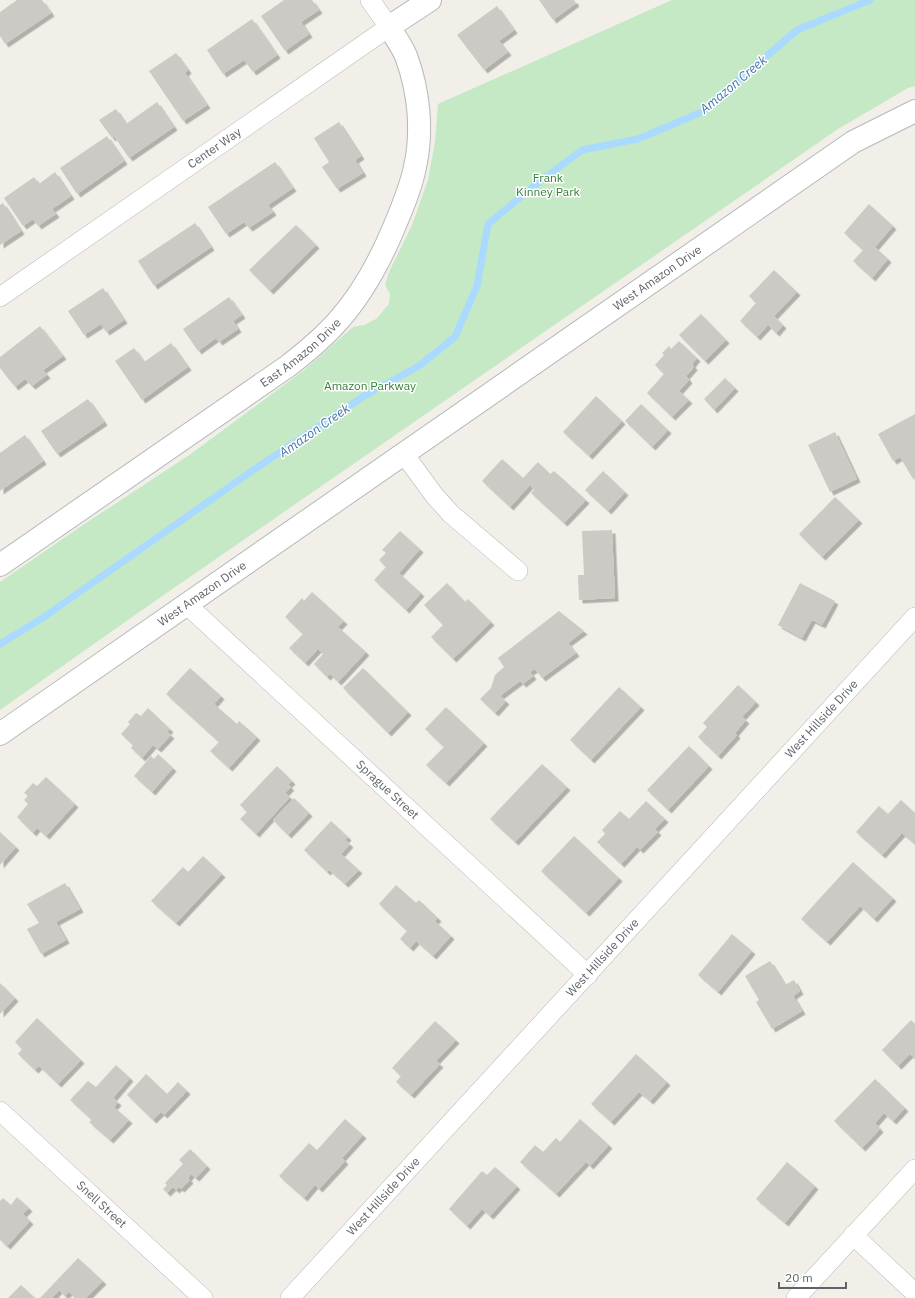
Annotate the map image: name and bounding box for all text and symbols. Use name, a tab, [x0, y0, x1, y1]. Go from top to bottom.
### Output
water label: Amazon Creek	[695, 51, 771, 118]
street label: Center Way	[184, 124, 244, 172]
park label: Frank Kinney Park	[516, 170, 581, 199]
street label: West Amazon Drive	[610, 241, 704, 313]
street label: East Amazon Drive	[257, 315, 344, 390]
park label: Amazon Parkway	[324, 378, 416, 393]
water label: Amazon Creek	[275, 400, 353, 462]
street label: West Amazon Drive	[155, 557, 249, 629]
street label: West Hillside Drive	[781, 676, 861, 761]
street label: Sprague Street	[353, 757, 422, 822]
street label: West Hillside Drive	[562, 915, 642, 1000]
street label: West Hillside Drive	[343, 1153, 423, 1238]
street label: Snell Street	[74, 1177, 130, 1231]
scale bar	[779, 1264, 846, 1290]
text: 20 m	[785, 1270, 813, 1285]

